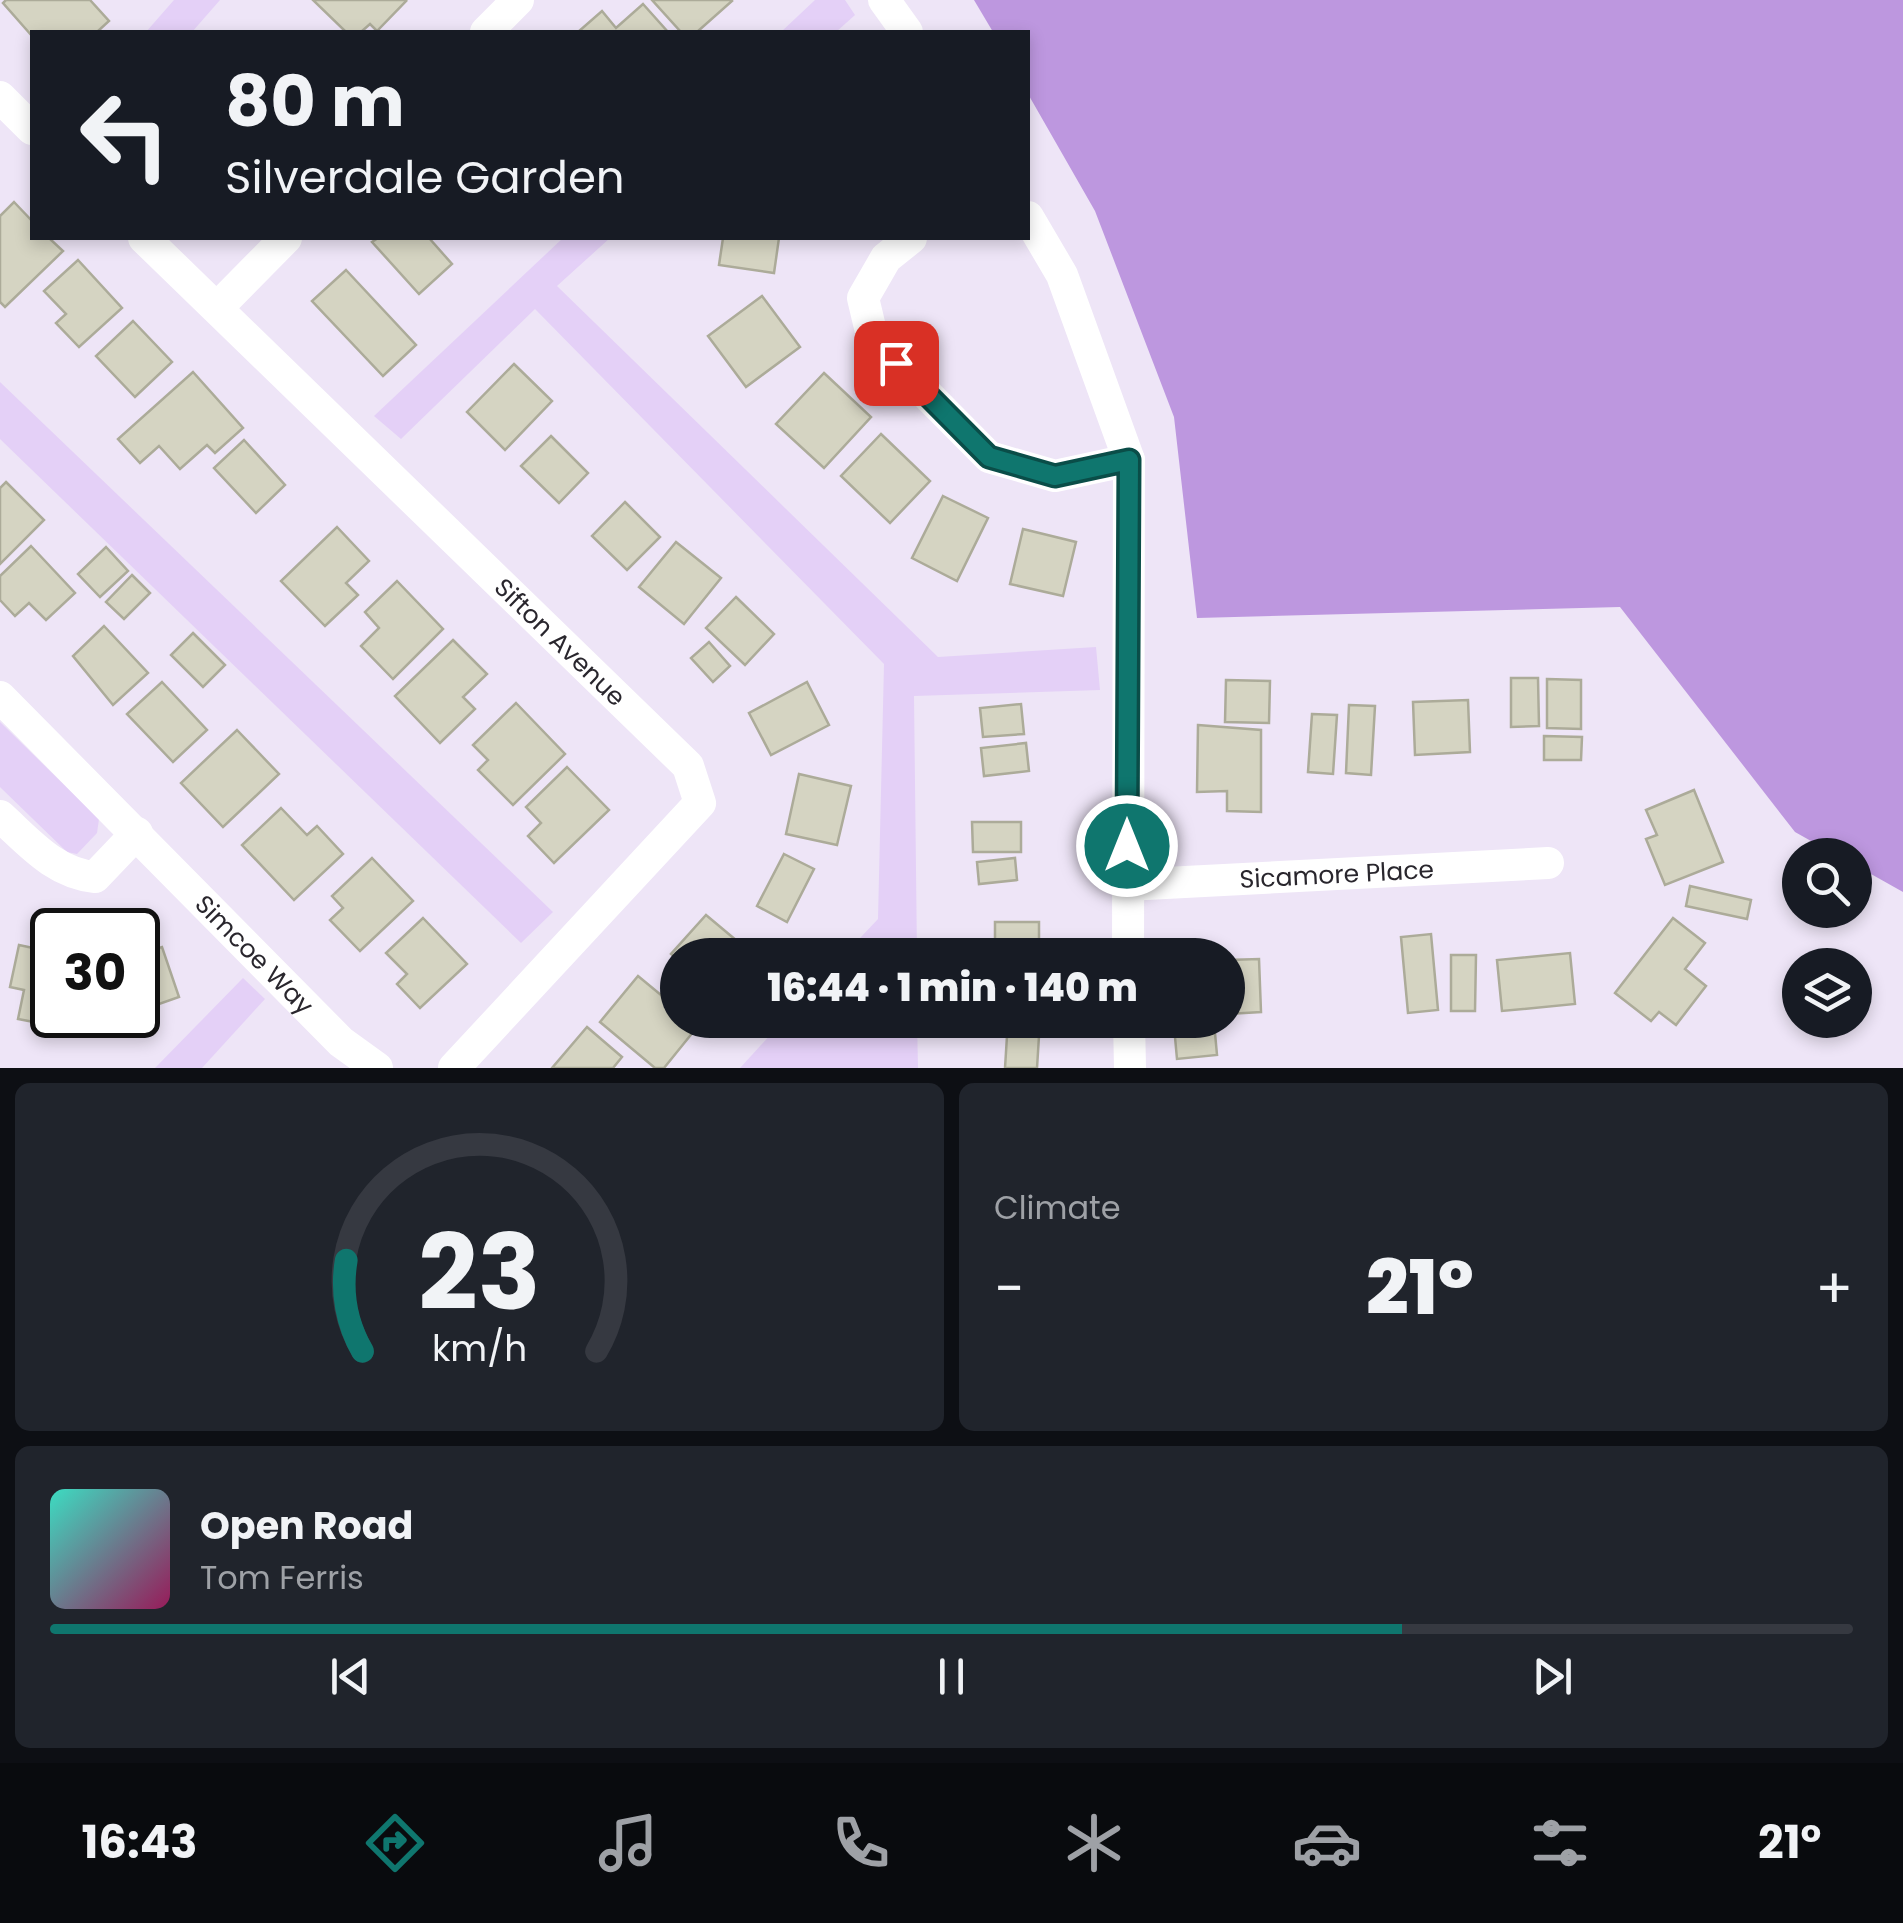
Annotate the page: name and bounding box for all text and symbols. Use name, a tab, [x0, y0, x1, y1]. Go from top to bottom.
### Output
text: 80 m	[225, 52, 405, 151]
icon: left	[60, 70, 190, 200]
text: Silverdale Garden	[225, 146, 625, 209]
pin	[854, 321, 939, 406]
icon: arrive	[869, 336, 924, 391]
street label: Sifton Avenue	[486, 570, 633, 714]
position arrow	[1075, 794, 1179, 898]
map controls	[1782, 838, 1872, 1038]
button: search	[1782, 838, 1872, 928]
street label: Sicamore Place	[1239, 852, 1435, 897]
street label: Simcoe Way	[187, 887, 321, 1022]
speed limit sign: 30	[30, 908, 160, 1038]
button: layers	[1782, 948, 1872, 1038]
text: 16:44 · 1 min · 140 m	[767, 961, 1138, 1014]
text: Climate	[994, 1185, 1121, 1230]
text: 23	[418, 1200, 541, 1345]
text: 21°	[1366, 1235, 1474, 1340]
text: −	[994, 1250, 1024, 1327]
text: +	[1815, 1250, 1853, 1327]
text: km/h	[432, 1323, 527, 1374]
text: Open Road	[200, 1499, 413, 1552]
text: Tom Ferris	[200, 1555, 364, 1600]
icon: previous	[323, 1649, 378, 1704]
icon: pause	[924, 1649, 979, 1704]
icon: next	[1525, 1649, 1580, 1704]
icon: directions	[360, 1808, 430, 1878]
icon: music	[593, 1808, 663, 1878]
icon: phone	[826, 1808, 896, 1878]
icon: climate	[1059, 1808, 1129, 1878]
icon: car	[1292, 1808, 1362, 1878]
icon: filters	[1525, 1808, 1595, 1878]
text: 16:43	[81, 1811, 198, 1874]
text: 21°	[1758, 1811, 1821, 1874]

